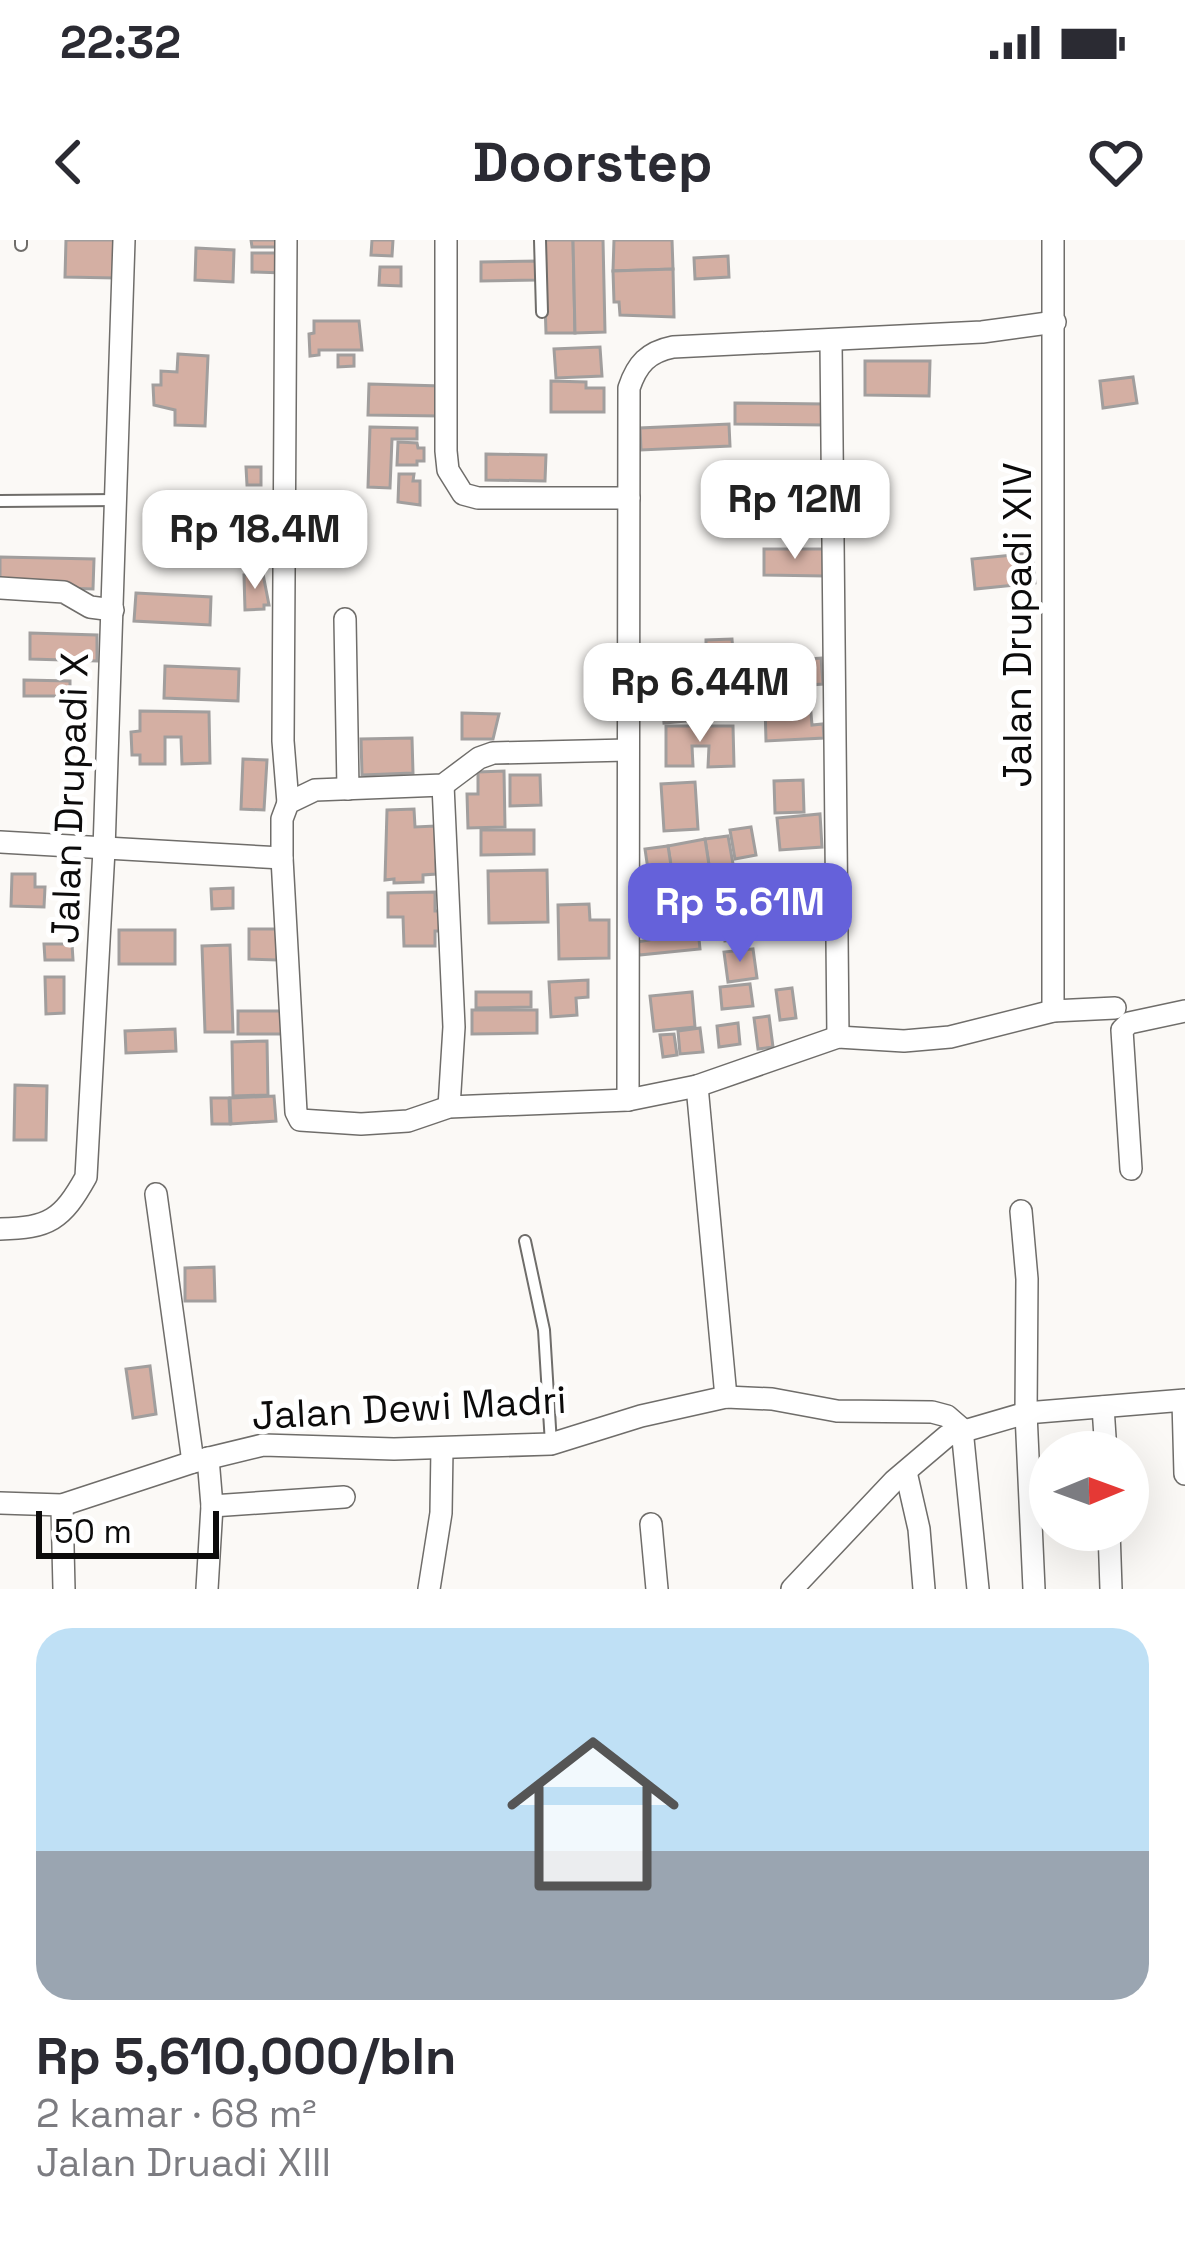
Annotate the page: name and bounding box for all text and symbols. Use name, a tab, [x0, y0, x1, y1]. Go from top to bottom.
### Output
text: 22:32	[60, 14, 181, 71]
text: Doorstep	[473, 128, 712, 197]
icon: back	[36, 129, 102, 195]
icon: heart	[1083, 129, 1149, 195]
pin: Rp 12M	[697, 460, 893, 562]
street label: Jalan Drupadi XIV	[993, 462, 1042, 788]
text: Rp 12M	[728, 474, 862, 523]
pin: Rp 18.4M	[131, 490, 379, 592]
text: Rp 18.4M	[169, 504, 341, 553]
pin: Rp 6.44M	[576, 643, 824, 745]
street label: Jalan Drupadi X	[40, 651, 99, 945]
text: Rp 6.44M	[610, 657, 790, 706]
pin: Rp 5.61M	[616, 863, 864, 965]
text: Rp 5.61M	[655, 877, 825, 926]
street label: Jalan Dewi Madri	[251, 1375, 568, 1440]
north arrow	[1029, 1431, 1149, 1551]
map controls	[1029, 1431, 1149, 1551]
scale bar	[36, 1505, 219, 1558]
text: 50 m	[54, 1511, 132, 1553]
icon: home	[485, 1706, 701, 1922]
text: Rp 5,610,000/bln	[36, 2024, 456, 2089]
text: 2 kamar · 68 m²	[36, 2089, 317, 2138]
text: Jalan Druadi XIII	[36, 2138, 331, 2187]

